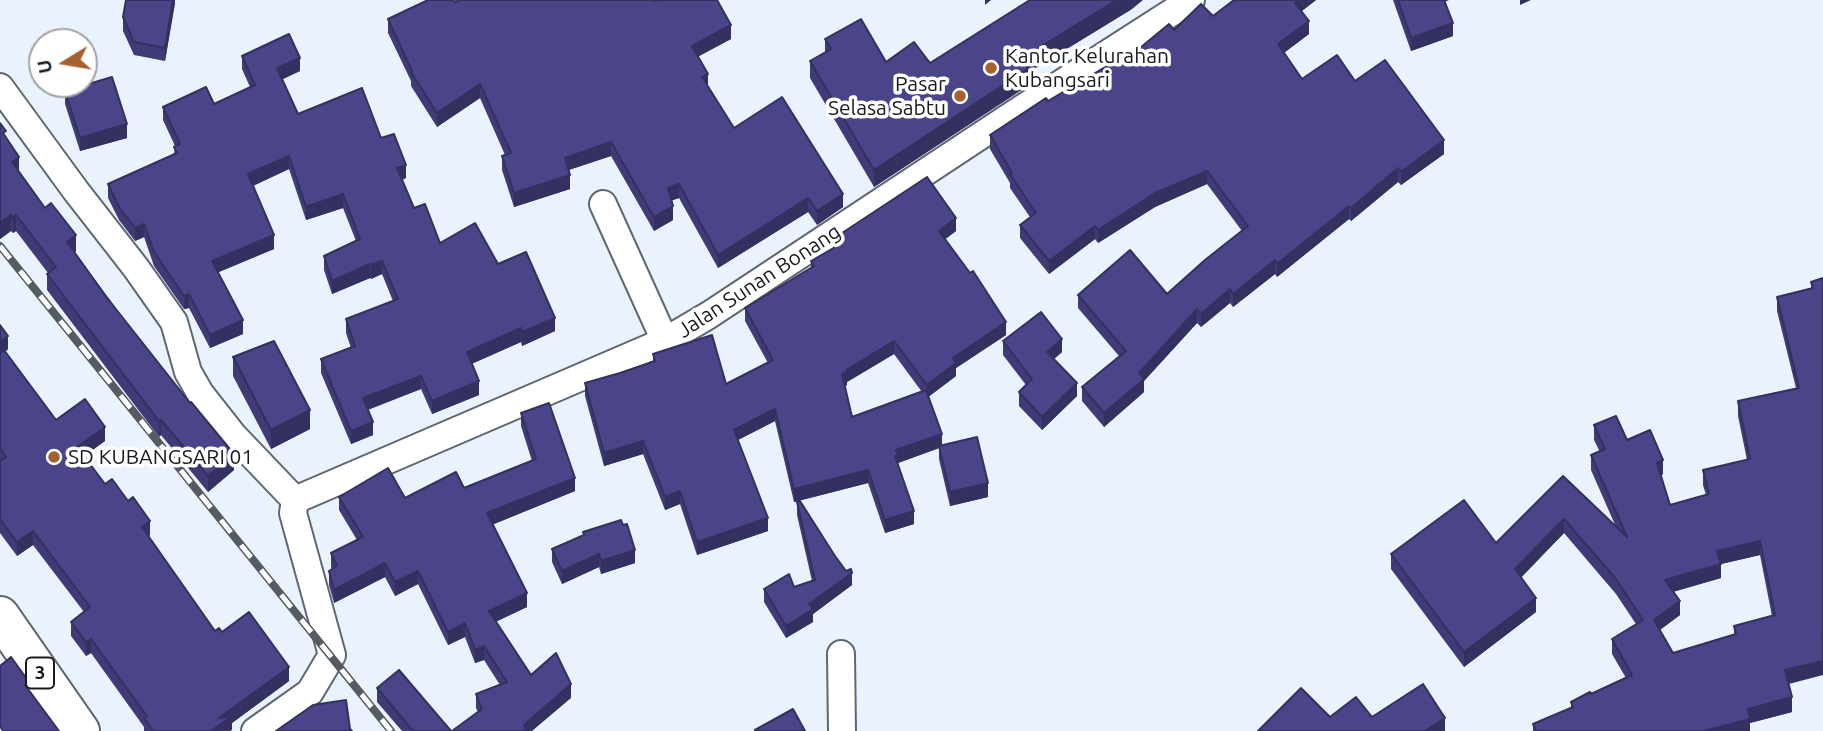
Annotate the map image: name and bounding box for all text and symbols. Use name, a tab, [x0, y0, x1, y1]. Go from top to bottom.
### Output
north arrow	[28, 28, 98, 98]
place label: Kantor Kelurahan Kubangsari	[1005, 43, 1169, 93]
text: U	[32, 58, 56, 75]
marker: Kantor Kelurahan Kubangsari	[983, 60, 999, 76]
place label: Pasar Selasa Sabtu	[828, 71, 946, 121]
marker: Pasar Selasa Sabtu	[952, 88, 968, 104]
street label: Jalan Sunan Bonang	[673, 219, 845, 343]
place label: SD KUBANGSARI 01	[68, 444, 253, 470]
marker: SD KUBANGSARI 01	[46, 449, 62, 465]
road number: 3	[26, 658, 54, 688]

